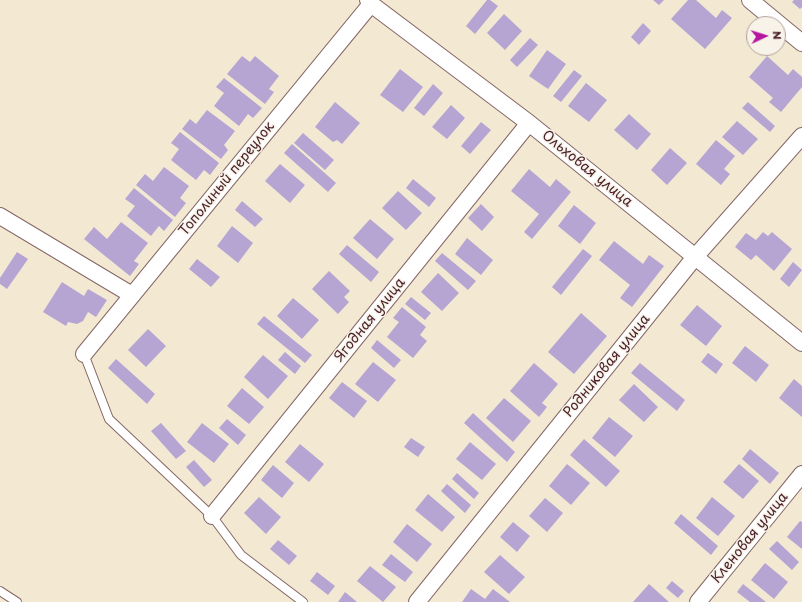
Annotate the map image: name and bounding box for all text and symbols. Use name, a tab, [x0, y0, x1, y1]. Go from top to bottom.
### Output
north arrow	[746, 16, 786, 56]
text: N	[769, 30, 786, 40]
street label: Тополиный переулок	[176, 119, 278, 239]
street label: Ольховая улица	[538, 127, 636, 211]
street label: Ягодная улица	[331, 275, 409, 365]
street label: Родниковая улица	[560, 311, 654, 421]
street label: Кленовая улица	[708, 489, 792, 587]

